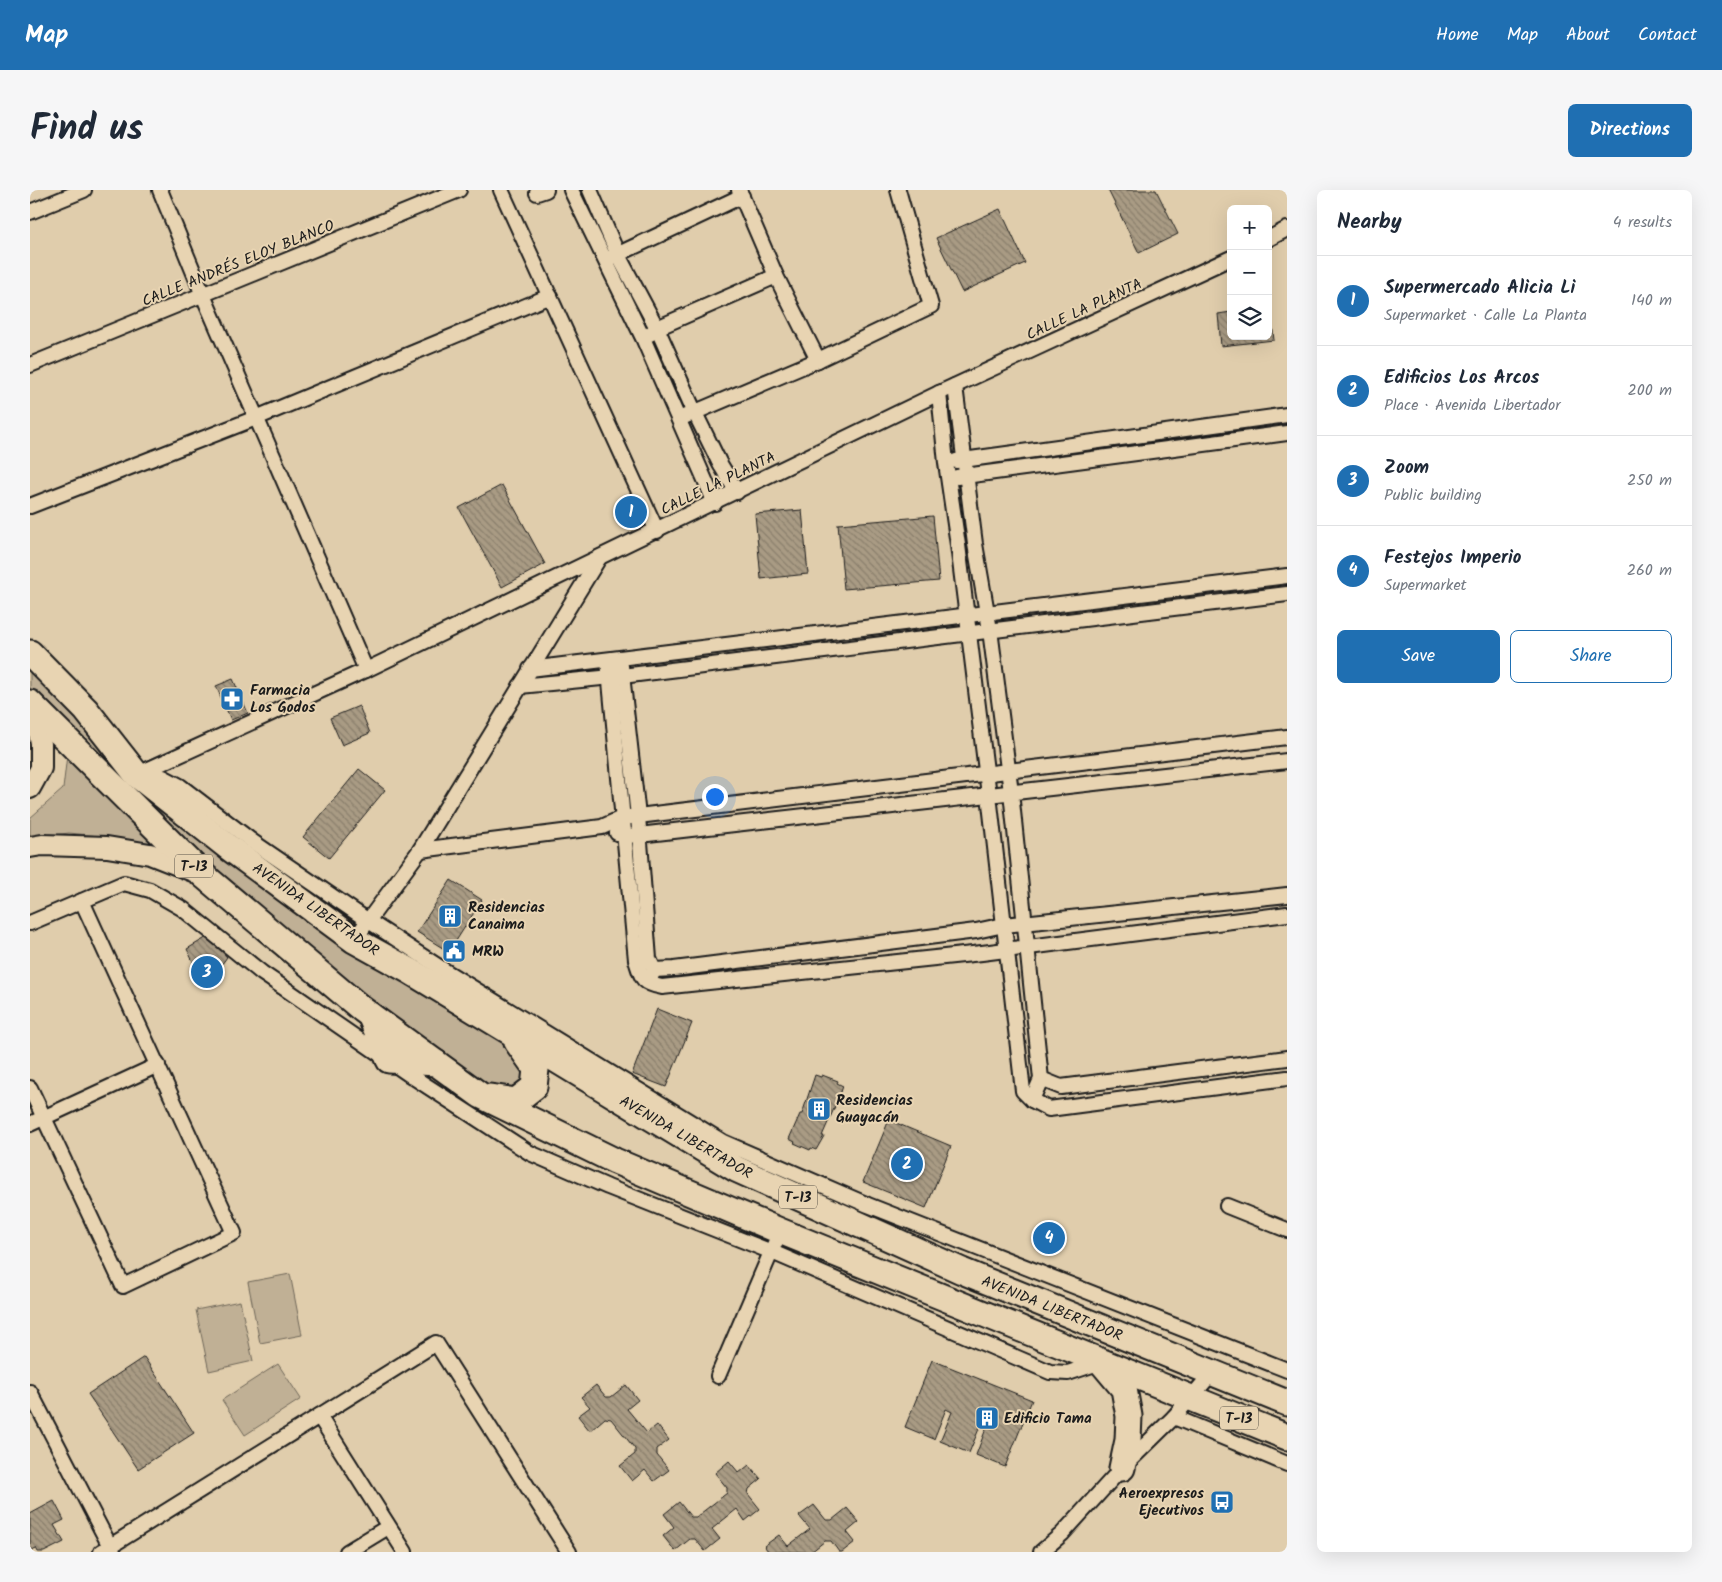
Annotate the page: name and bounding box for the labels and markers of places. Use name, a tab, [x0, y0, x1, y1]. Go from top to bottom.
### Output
pin: 1	[615, 493, 647, 531]
place label: Farmacia Los Godos	[250, 679, 316, 720]
pharmacy icon: Farmacia Los Godos	[219, 686, 245, 712]
place label: Residencias Canaima	[468, 896, 545, 937]
building icon: Residencias Canaima	[437, 903, 463, 929]
public building icon: MRW	[441, 938, 467, 964]
place label: MRW	[472, 940, 504, 964]
pin: 3	[191, 953, 223, 991]
place label: Residencias Guayacán	[836, 1089, 913, 1130]
building icon: Residencias Guayacán	[806, 1096, 832, 1122]
pin: 2	[891, 1145, 923, 1183]
pin: 4	[1033, 1219, 1065, 1257]
building icon: Edificio Tama	[974, 1405, 1000, 1431]
place label: Edificio Tama	[1004, 1407, 1092, 1431]
place label: Aeroexpresos Ejecutivos	[1119, 1482, 1204, 1523]
bus stop icon: Aeroexpresos Ejecutivos	[1209, 1489, 1235, 1515]

